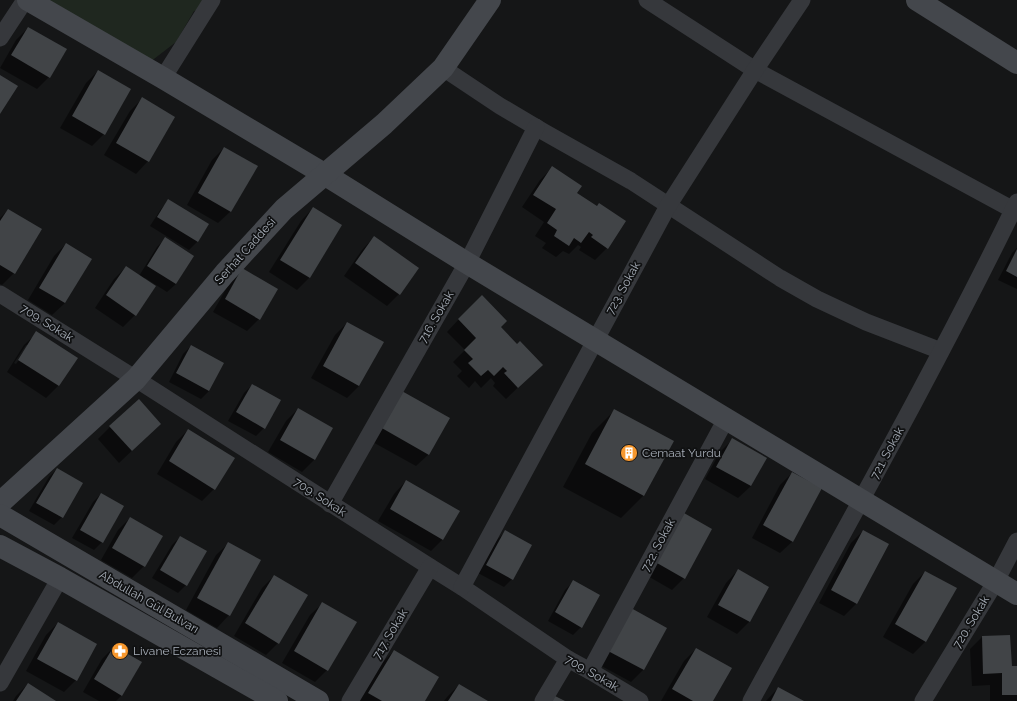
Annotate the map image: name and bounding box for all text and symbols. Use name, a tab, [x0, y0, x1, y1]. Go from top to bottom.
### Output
street label: Serhat Caddesi	[212, 215, 278, 287]
street label: 723. Sokak	[603, 259, 644, 317]
street label: 716. Sokak	[415, 288, 457, 346]
street label: 709. Sokak	[18, 301, 77, 345]
street label: 721. Sokak	[867, 424, 907, 481]
building icon: Cemaat Yurdu	[619, 443, 639, 463]
place label: Cemaat Yurdu	[642, 446, 721, 460]
street label: 709. Sokak	[291, 475, 349, 519]
street label: 722. Sokak	[638, 516, 678, 574]
street label: Abdullah Gül Bulvarı	[97, 568, 201, 636]
street label: 720. Sokak	[950, 593, 993, 651]
street label: 717. Sokak	[370, 606, 411, 662]
pharmacy icon: Livane Eczanesi	[110, 641, 130, 661]
place label: Livane Eczanesi	[133, 644, 221, 658]
street label: 709. Sokak	[563, 652, 622, 694]

